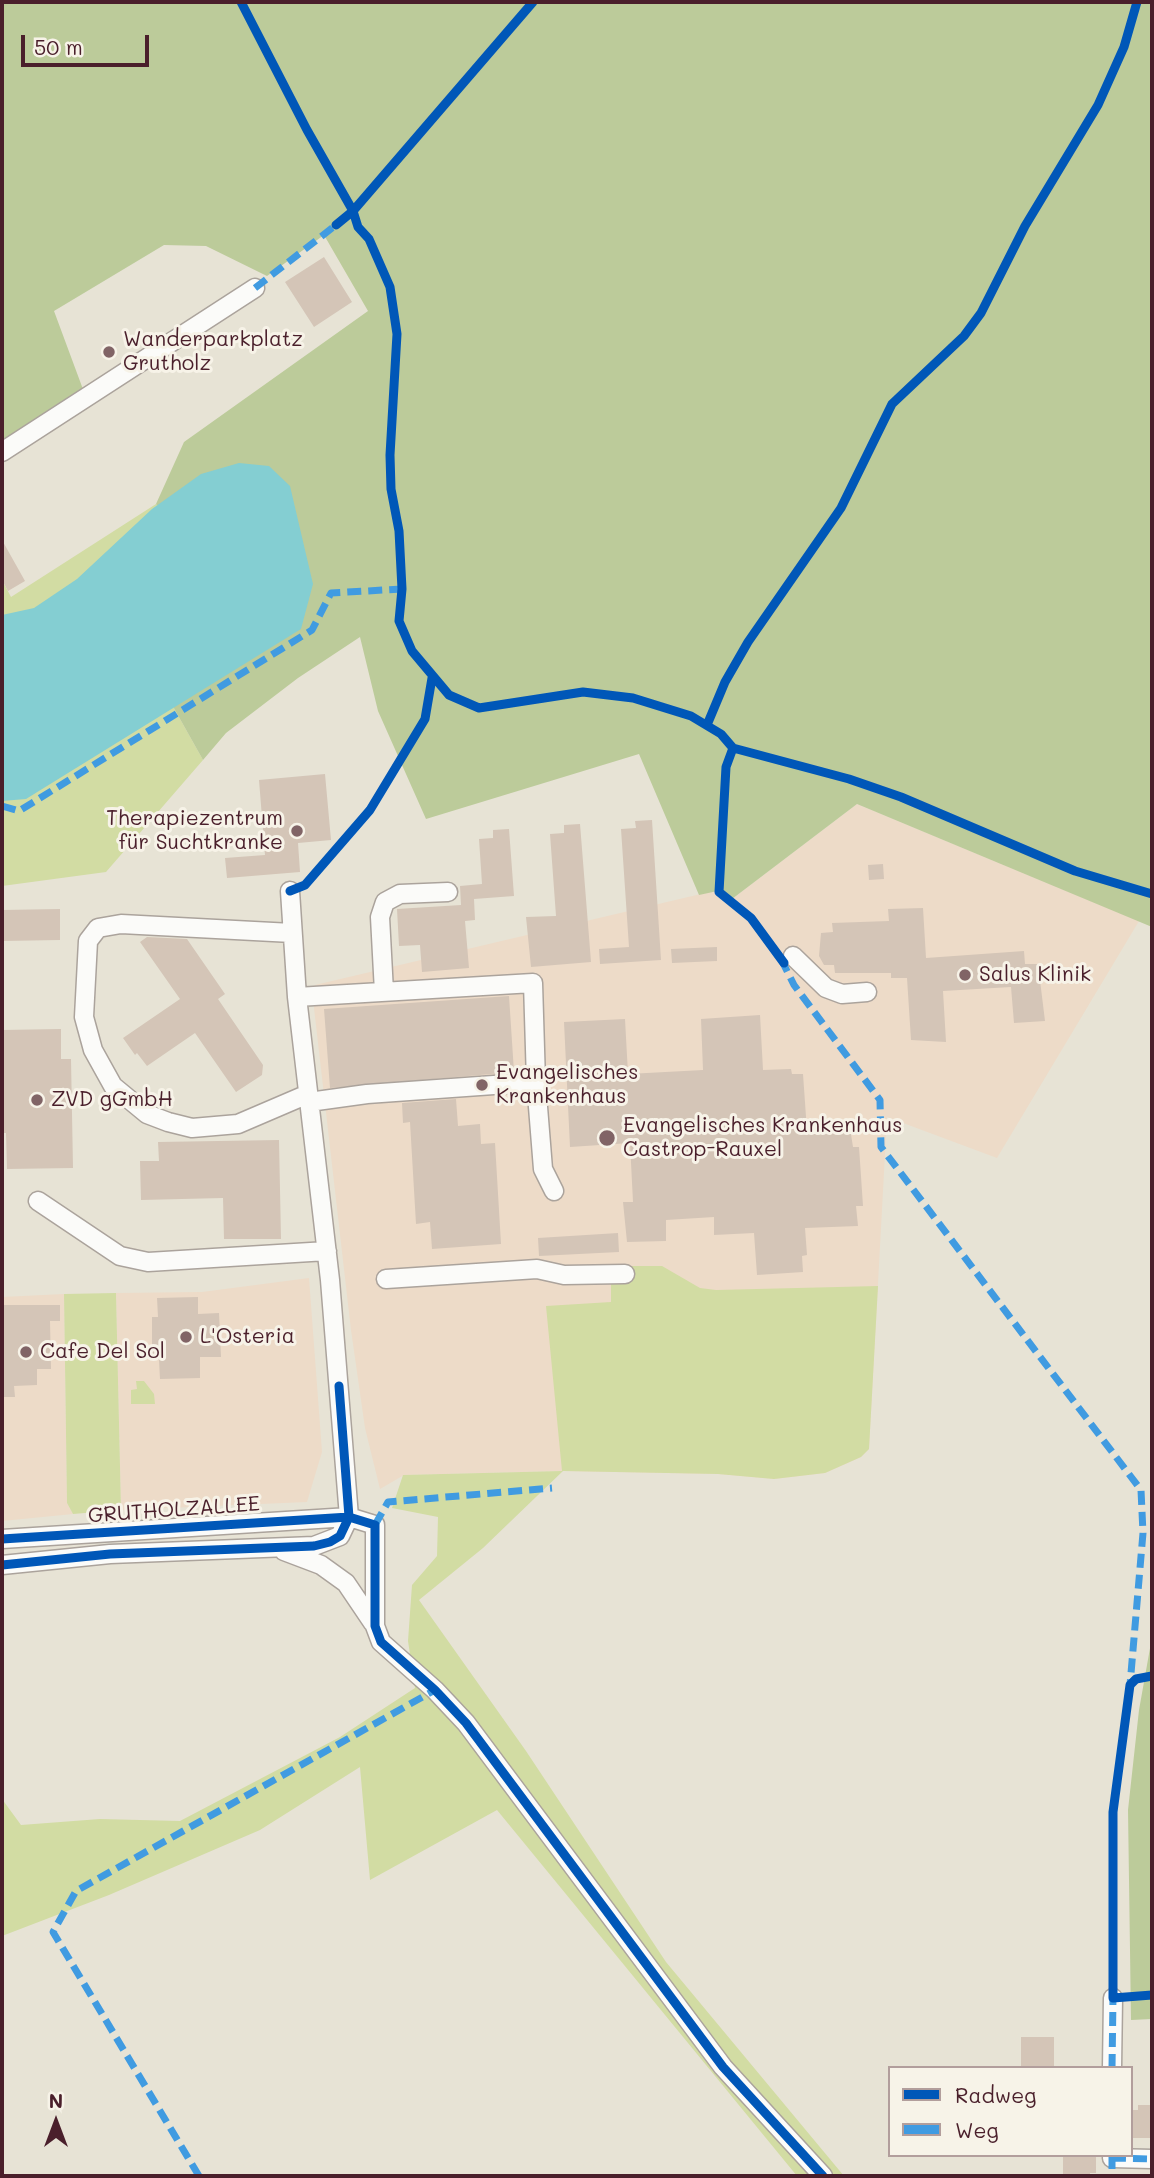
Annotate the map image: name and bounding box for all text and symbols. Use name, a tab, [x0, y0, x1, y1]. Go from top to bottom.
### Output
scale bar	[24, 21, 152, 65]
text: 50 m	[34, 33, 83, 60]
place label: Wanderparkplatz Grutholz	[123, 327, 303, 377]
marker: Wanderparkplatz Grutholz	[101, 344, 117, 360]
place label: Therapiezentrum für Suchtkranke	[106, 806, 283, 856]
marker: Therapiezentrum für Suchtkranke	[289, 823, 305, 839]
place label: Salus Klinik	[979, 962, 1091, 988]
marker: Salus Klinik	[957, 967, 973, 983]
place label: Evangelisches Krankenhaus	[496, 1060, 638, 1110]
marker: Evangelisches Krankenhaus	[474, 1077, 490, 1093]
place label: ZVD gGmbH	[51, 1087, 173, 1113]
marker: ZVD gGmbH	[29, 1092, 45, 1108]
place label: Evangelisches Krankenhaus Castrop-Rauxel	[623, 1113, 902, 1163]
marker: Evangelisches Krankenhaus Castrop-Rauxel	[597, 1128, 617, 1148]
place label: L'Osteria	[200, 1324, 295, 1350]
marker: L'Osteria	[178, 1329, 194, 1345]
place label: Cafe Del Sol	[40, 1339, 165, 1365]
marker: Cafe Del Sol	[18, 1344, 34, 1360]
street label: GRUTHOLZALLEE	[87, 1491, 261, 1529]
legend	[888, 2066, 1133, 2157]
text: Radweg	[955, 2081, 1036, 2108]
north arrow	[21, 2087, 91, 2157]
text: N	[49, 2088, 63, 2113]
text: Weg	[955, 2116, 999, 2143]

